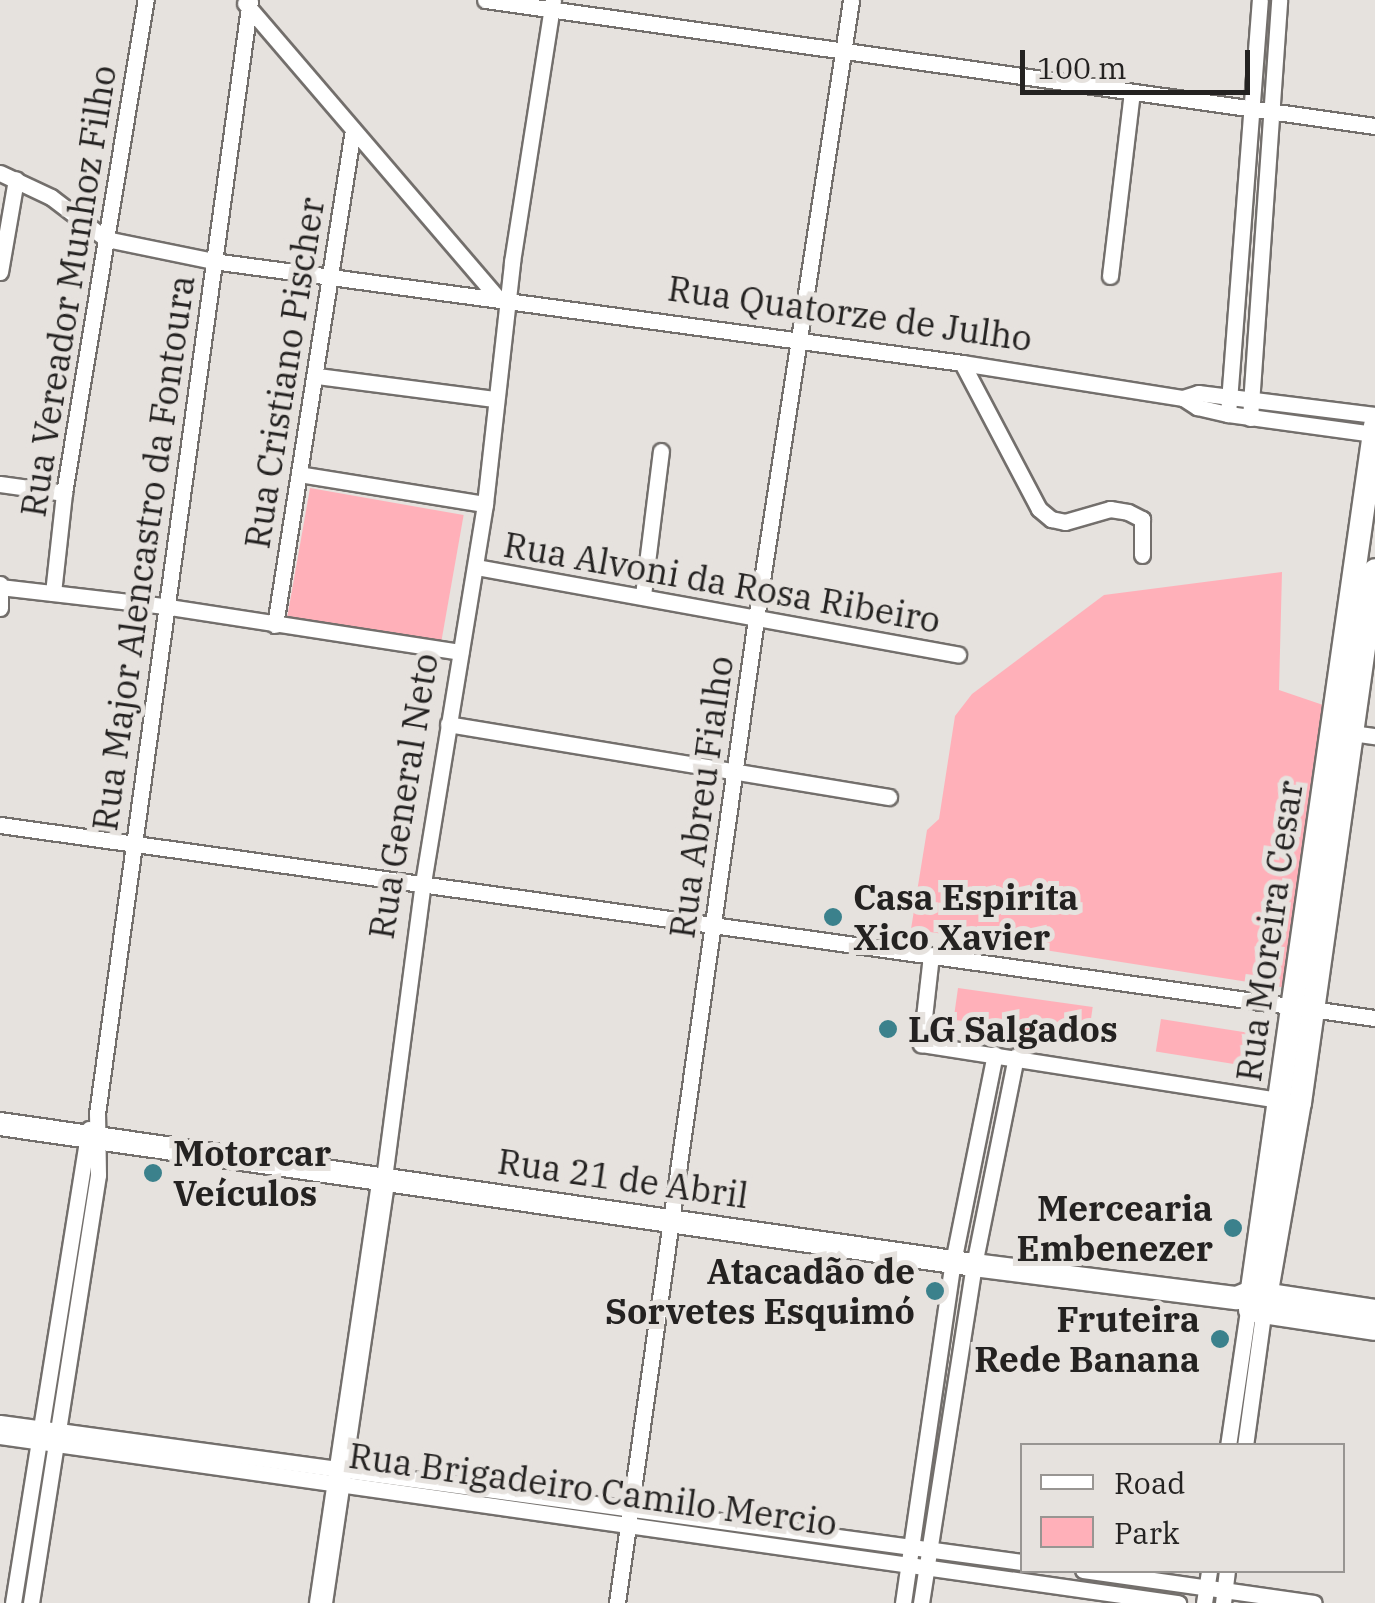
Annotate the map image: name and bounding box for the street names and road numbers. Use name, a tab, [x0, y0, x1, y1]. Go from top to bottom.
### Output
street label: Rua Vereador Munhoz Filho	[12, 62, 124, 520]
street label: Rua Cristiano Pischer	[236, 195, 332, 551]
street label: Rua Quatorze de Julho	[665, 267, 1035, 359]
street label: Rua Major Alencastro da Fontoura	[83, 273, 203, 833]
street label: Rua Alvoni da Rosa Ribeiro	[501, 523, 943, 641]
street label: Rua General Neto	[360, 650, 446, 942]
street label: Rua Abreu Fialho	[660, 653, 742, 941]
street label: Rua Moreira Cesar	[1227, 778, 1311, 1084]
street label: Rua 21 de Abril	[495, 1140, 751, 1216]
street label: Rua Brigadeiro Camilo Mercio	[346, 1434, 840, 1544]

